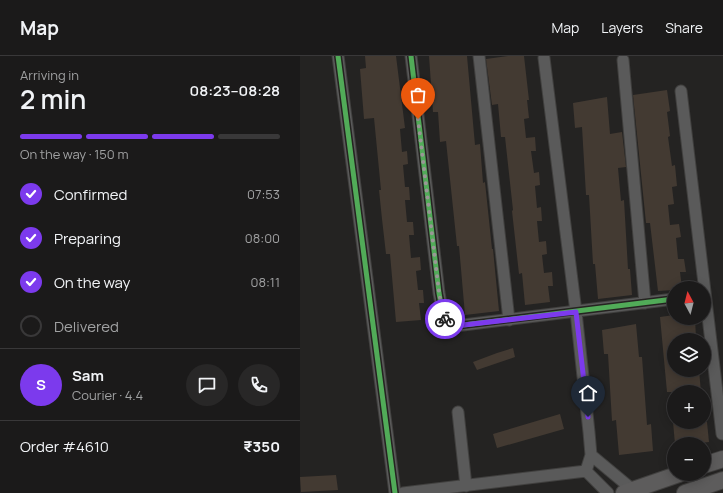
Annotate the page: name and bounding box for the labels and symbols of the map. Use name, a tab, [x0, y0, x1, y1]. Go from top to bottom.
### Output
pin	[401, 78, 435, 119]
north arrow	[667, 281, 711, 325]
courier	[425, 299, 465, 339]
pin	[571, 376, 605, 417]

